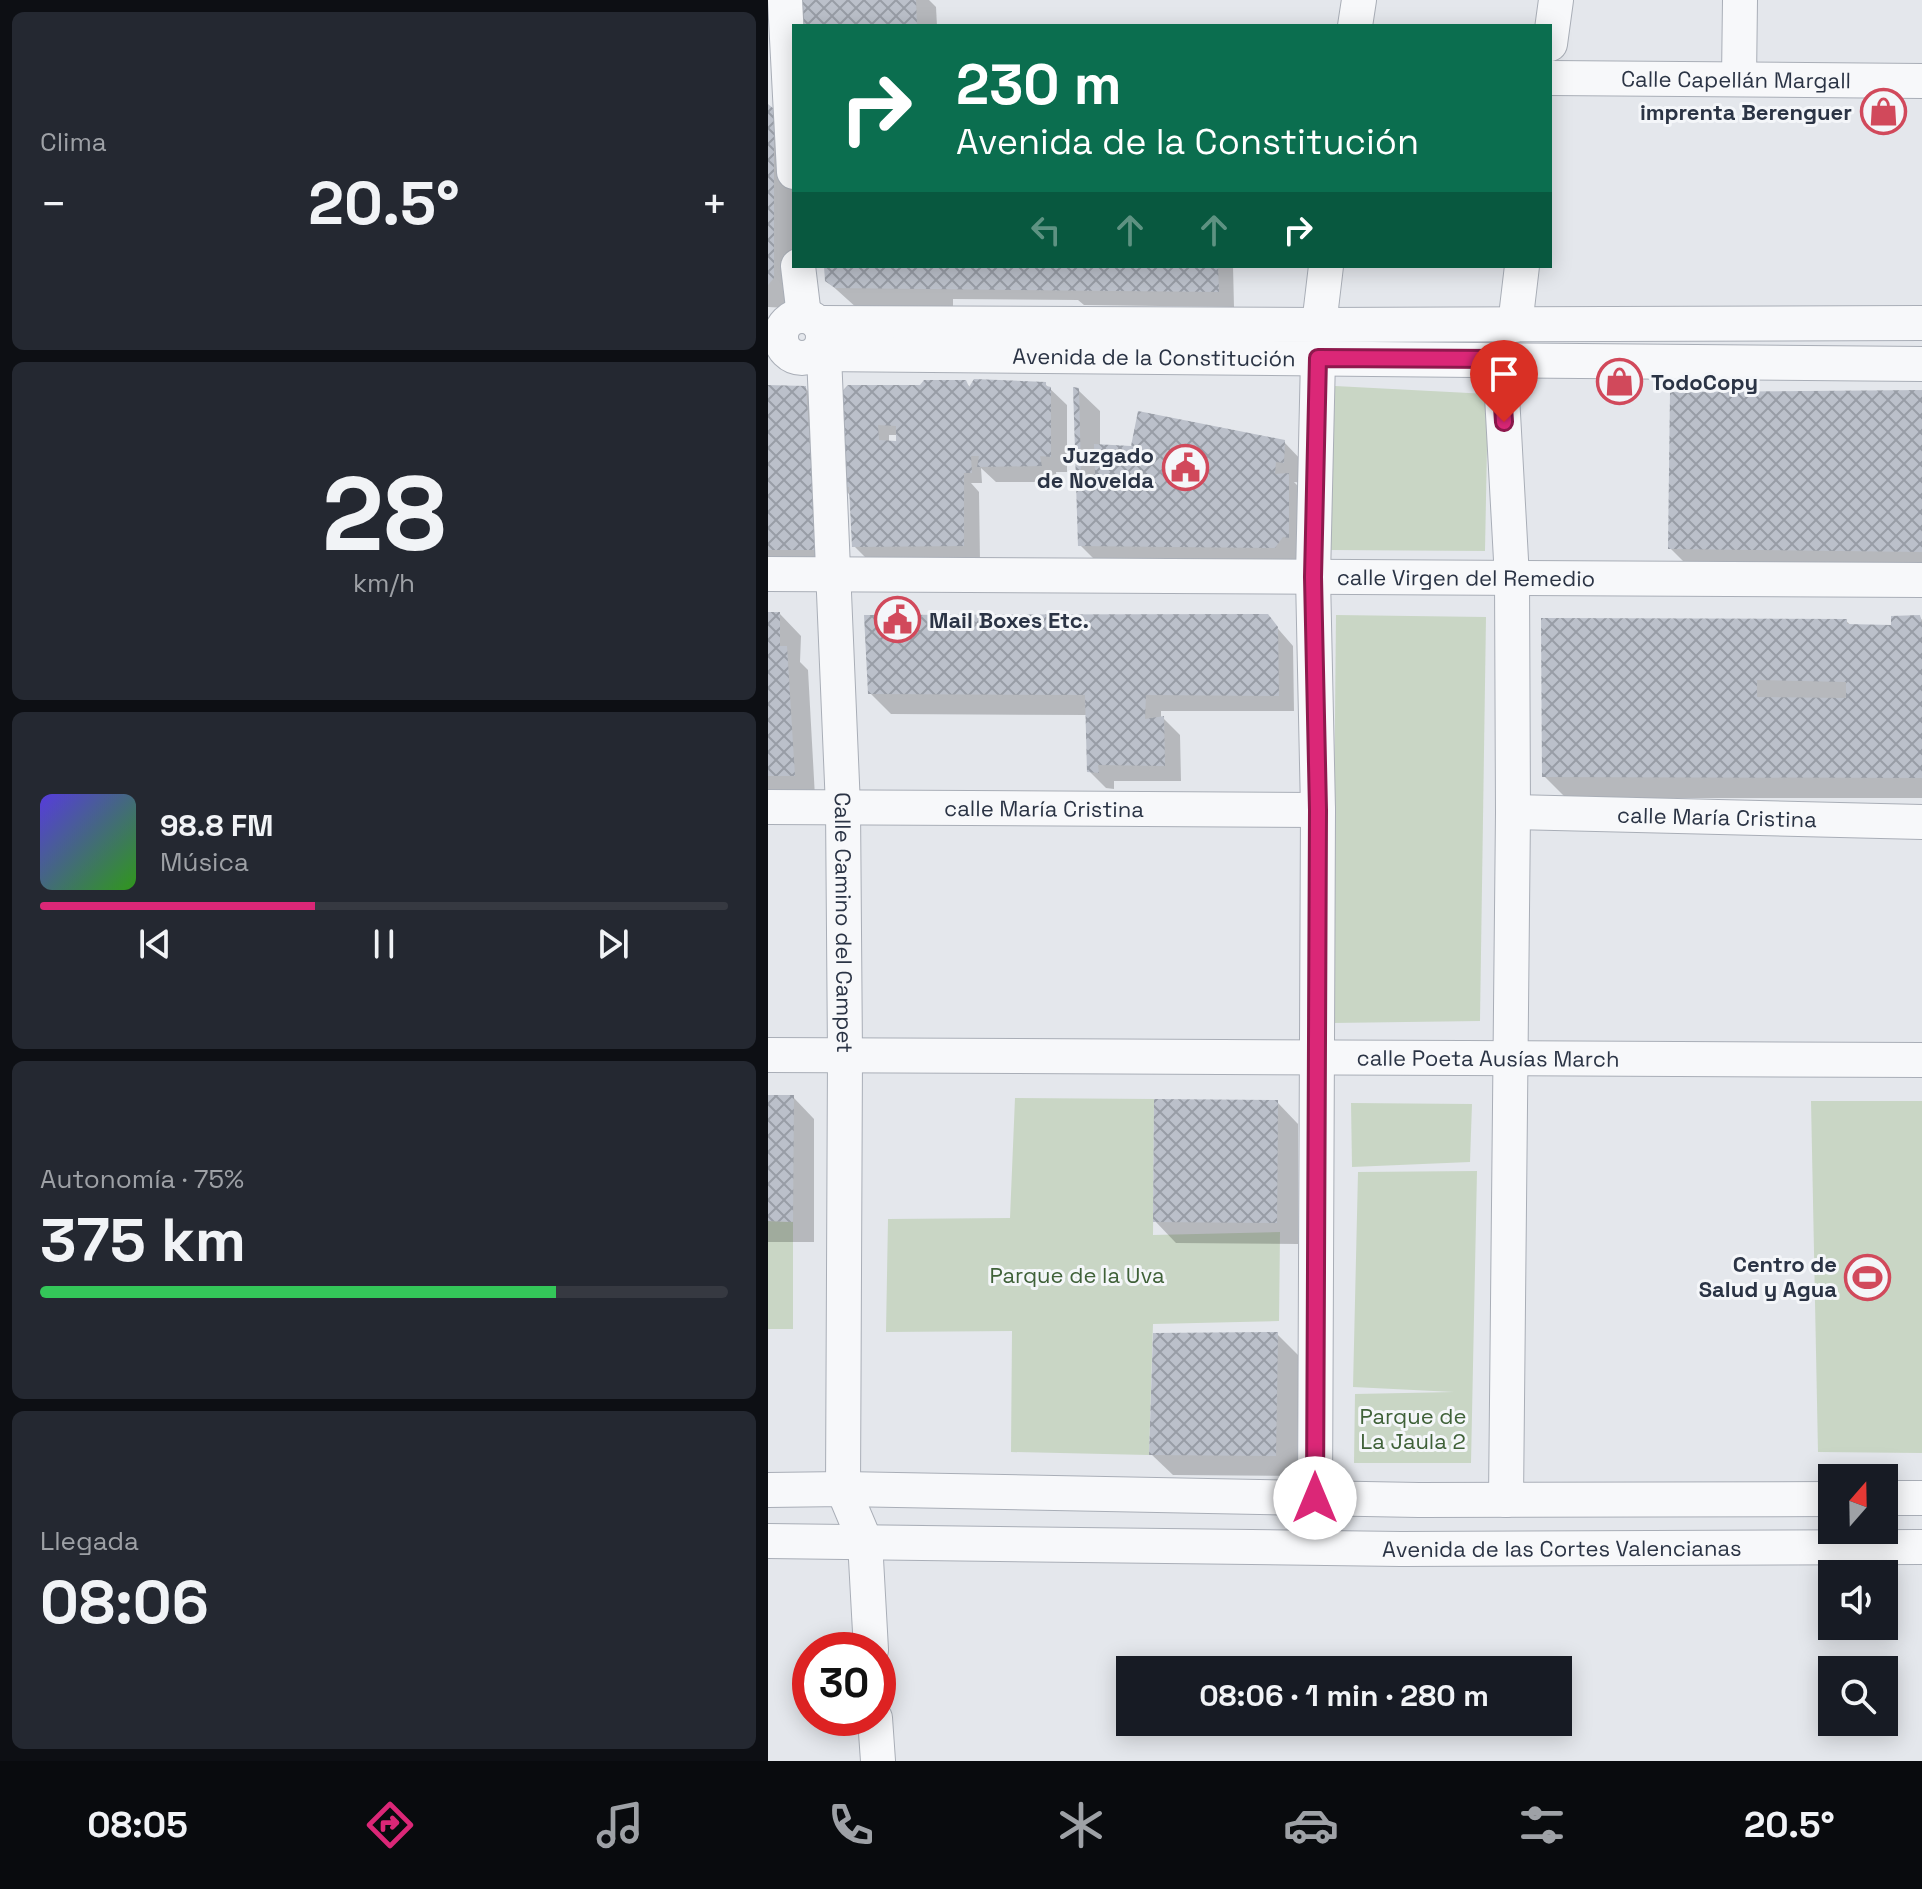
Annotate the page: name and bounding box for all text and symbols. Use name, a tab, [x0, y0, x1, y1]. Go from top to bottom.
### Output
text: 230 m	[956, 49, 1122, 120]
icon: right	[824, 56, 928, 160]
street label: Calle Capellán Margall	[1621, 65, 1851, 94]
shop icon: imprenta Berenguer	[1859, 88, 1907, 136]
place label: imprenta Berenguer	[1640, 98, 1852, 126]
text: Avenida de la Constitución	[956, 119, 1419, 165]
text: Clima	[40, 125, 107, 159]
text: 20.5°	[308, 165, 460, 242]
text: −	[40, 176, 67, 232]
text: +	[701, 176, 728, 232]
icon: left	[1024, 208, 1068, 252]
icon: ahead	[1108, 208, 1152, 252]
icon: ahead	[1192, 208, 1236, 252]
icon: right	[1276, 208, 1320, 252]
pin	[1470, 340, 1538, 422]
street label: Avenida de la Constitución	[1012, 342, 1296, 372]
icon: arrive	[1482, 352, 1526, 396]
shop icon: TodoCopy	[1596, 358, 1644, 406]
place label: TodoCopy	[1651, 368, 1758, 396]
place label: Juzgado de Novelda	[1037, 441, 1154, 494]
public building icon: Juzgado de Novelda	[1161, 444, 1209, 492]
text: 28	[322, 448, 446, 580]
street label: calle Virgen del Remedio	[1337, 563, 1595, 592]
text: km/h	[353, 566, 415, 600]
public building icon: Mail Boxes Etc.	[874, 596, 922, 644]
place label: Mail Boxes Etc.	[929, 606, 1089, 634]
street label: Calle Camino del Campet	[828, 792, 859, 1053]
street label: calle María Cristina	[944, 794, 1144, 823]
street label: calle María Cristina	[1617, 801, 1817, 833]
text: 98.8 FM	[160, 806, 274, 845]
text: Música	[160, 845, 249, 879]
icon: previous	[133, 922, 177, 966]
icon: pause	[362, 922, 406, 966]
icon: next	[591, 922, 635, 966]
street label: calle Poeta Ausías March	[1356, 1044, 1619, 1073]
text: Autonomía · 75%	[40, 1162, 244, 1196]
text: 375 km	[40, 1202, 246, 1279]
place label: Centro de Salud y Agua	[1699, 1250, 1837, 1303]
sports icon: Centro de Salud y Agua	[1844, 1253, 1892, 1301]
park label: Parque de la Uva	[989, 1261, 1165, 1289]
park label: Parque de La Jaula 2	[1359, 1402, 1467, 1455]
position arrow	[1273, 1456, 1357, 1540]
north arrow	[1818, 1464, 1898, 1544]
map controls	[1818, 1464, 1898, 1736]
text: Llegada	[40, 1524, 139, 1558]
street label: Avenida de las Cortes Valencianas	[1382, 1534, 1742, 1563]
button: sound	[1818, 1560, 1898, 1640]
text: 08:06	[40, 1564, 209, 1641]
speed limit sign: 30	[792, 1632, 896, 1736]
button: search	[1818, 1656, 1898, 1736]
text: 08:06 · 1 min · 280 m	[1199, 1676, 1489, 1715]
icon: directions	[362, 1797, 418, 1853]
icon: music	[592, 1797, 648, 1853]
icon: phone	[823, 1797, 879, 1853]
icon: climate	[1053, 1797, 1109, 1853]
icon: car	[1283, 1797, 1339, 1853]
icon: filters	[1514, 1797, 1570, 1853]
text: 08:05	[87, 1802, 188, 1848]
text: 20.5°	[1744, 1802, 1835, 1848]

